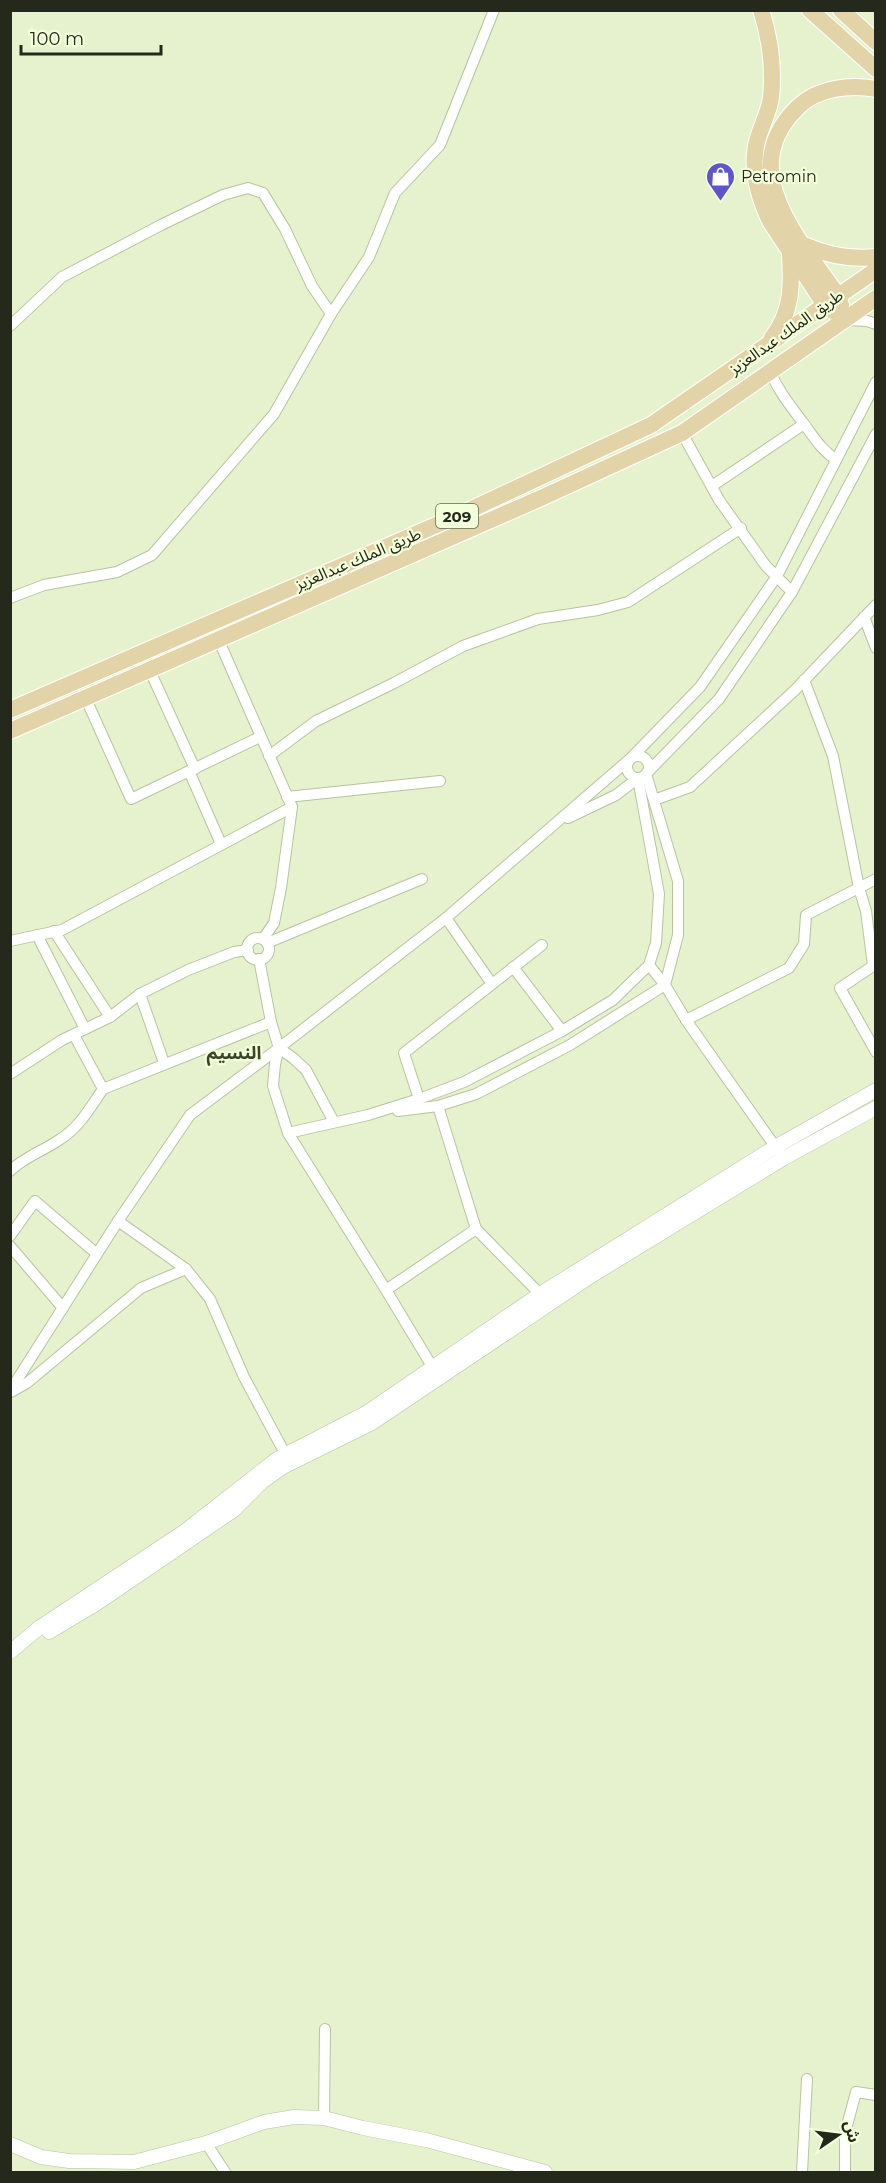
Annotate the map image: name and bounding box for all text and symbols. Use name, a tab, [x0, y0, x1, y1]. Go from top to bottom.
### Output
scale bar	[21, 18, 160, 56]
text: 100 m	[30, 28, 84, 50]
shop icon: Petromin	[704, 160, 736, 202]
place label: Petromin	[741, 167, 817, 186]
street label: طريق الملك عبدالعزيز	[724, 285, 847, 380]
road number: 209	[436, 504, 478, 528]
street label: طريق الملك عبدالعزيز	[291, 524, 424, 595]
district label: النسيم	[207, 1042, 261, 1066]
north arrow	[808, 2105, 868, 2165]
text: ش	[840, 2119, 864, 2145]

